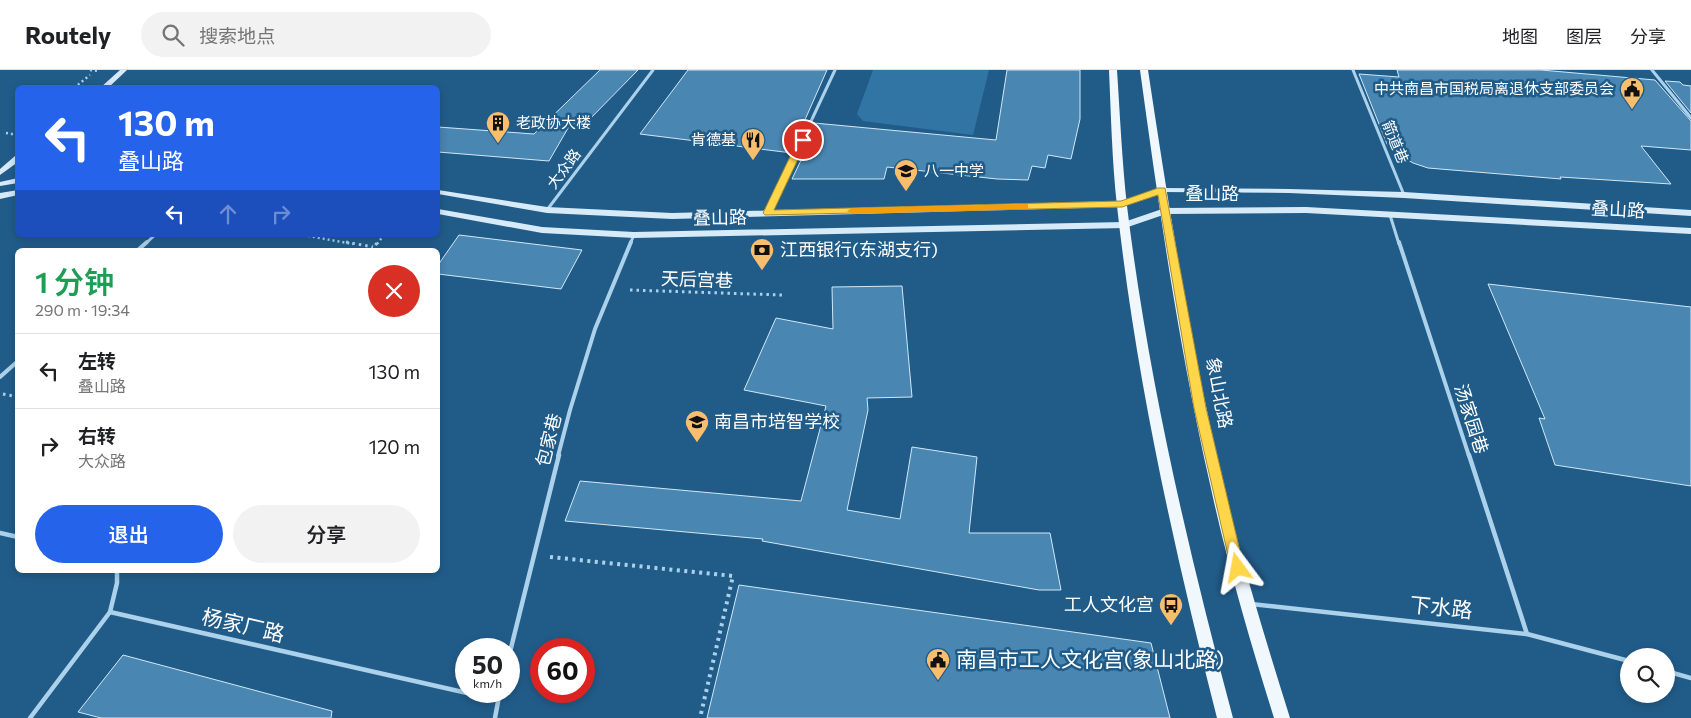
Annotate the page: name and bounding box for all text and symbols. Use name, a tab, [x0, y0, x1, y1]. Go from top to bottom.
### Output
search box	[141, 12, 491, 57]
text: Routely	[25, 20, 111, 49]
icon: search	[159, 21, 187, 49]
text: 搜索地点	[199, 24, 275, 47]
text: 地图	[1502, 25, 1538, 47]
text: 图层	[1566, 25, 1602, 47]
text: 分享	[1630, 25, 1666, 47]
public building icon: 中共南昌市国税局离退休支部委员会	[1619, 76, 1645, 110]
place label: 中共南昌市国税局离退休支部委员会	[1374, 79, 1614, 97]
text: 130 m	[118, 100, 215, 143]
icon: left	[35, 105, 100, 170]
building icon: 老政协大楼	[485, 110, 511, 144]
place label: 老政协大楼	[516, 113, 591, 131]
street label: 箭道巷	[1379, 117, 1413, 166]
pin	[782, 119, 824, 161]
icon: arrive	[789, 126, 817, 154]
restaurant icon: 肯德基	[740, 127, 766, 161]
place label: 肯德基	[691, 130, 736, 148]
street label: 大众路	[542, 145, 584, 192]
text: 叠山路	[118, 147, 184, 174]
school or university icon: 八一中学	[893, 158, 919, 192]
place label: 八一中学	[924, 161, 984, 179]
street label: 叠山路	[1185, 182, 1239, 204]
street label: 叠山路	[1591, 197, 1646, 221]
icon: left	[161, 200, 189, 228]
icon: ahead	[214, 200, 242, 228]
icon: right	[267, 200, 295, 228]
street label: 叠山路	[693, 206, 747, 228]
bank icon: 江西银行(东湖支行)	[749, 237, 775, 271]
place label: 江西银行(东湖支行)	[780, 238, 938, 260]
text: 1 分钟	[35, 262, 114, 299]
button: close	[368, 265, 420, 317]
street label: 天后宫巷	[661, 267, 733, 291]
text: 290 m · 19:34	[35, 300, 130, 319]
text: 左转	[78, 349, 116, 372]
street label: 象山北路	[1202, 355, 1238, 430]
icon: left	[35, 357, 63, 385]
text: 130 m	[368, 360, 420, 383]
text: 叠山路	[78, 376, 126, 395]
street label: 汤家园巷	[1450, 381, 1494, 456]
school or university icon: 南昌市培智学校	[684, 409, 710, 443]
place label: 南昌市培智学校	[714, 410, 840, 432]
street label: 包家巷	[531, 411, 565, 469]
text: 右转	[78, 424, 116, 447]
icon: right	[35, 432, 63, 460]
text: 120 m	[369, 435, 420, 458]
text: 大众路	[78, 451, 126, 470]
button: 退出	[35, 505, 223, 563]
button: 分享	[233, 505, 420, 563]
position arrow	[1211, 541, 1263, 593]
street label: 下水路	[1409, 591, 1474, 622]
bus stop icon: 工人文化宫	[1158, 592, 1184, 626]
place label: 工人文化宫	[1064, 593, 1154, 615]
street label: 杨家厂路	[200, 603, 287, 646]
speed limit sign: 60	[530, 638, 595, 703]
place label: 南昌市工人文化宫(象山北路)	[956, 646, 1224, 671]
public building icon: 南昌市工人文化宫(象山北路)	[925, 647, 951, 681]
map controls	[1620, 648, 1675, 703]
button: search	[1620, 648, 1675, 703]
text: 50	[472, 649, 503, 679]
text: km/h	[473, 676, 502, 690]

